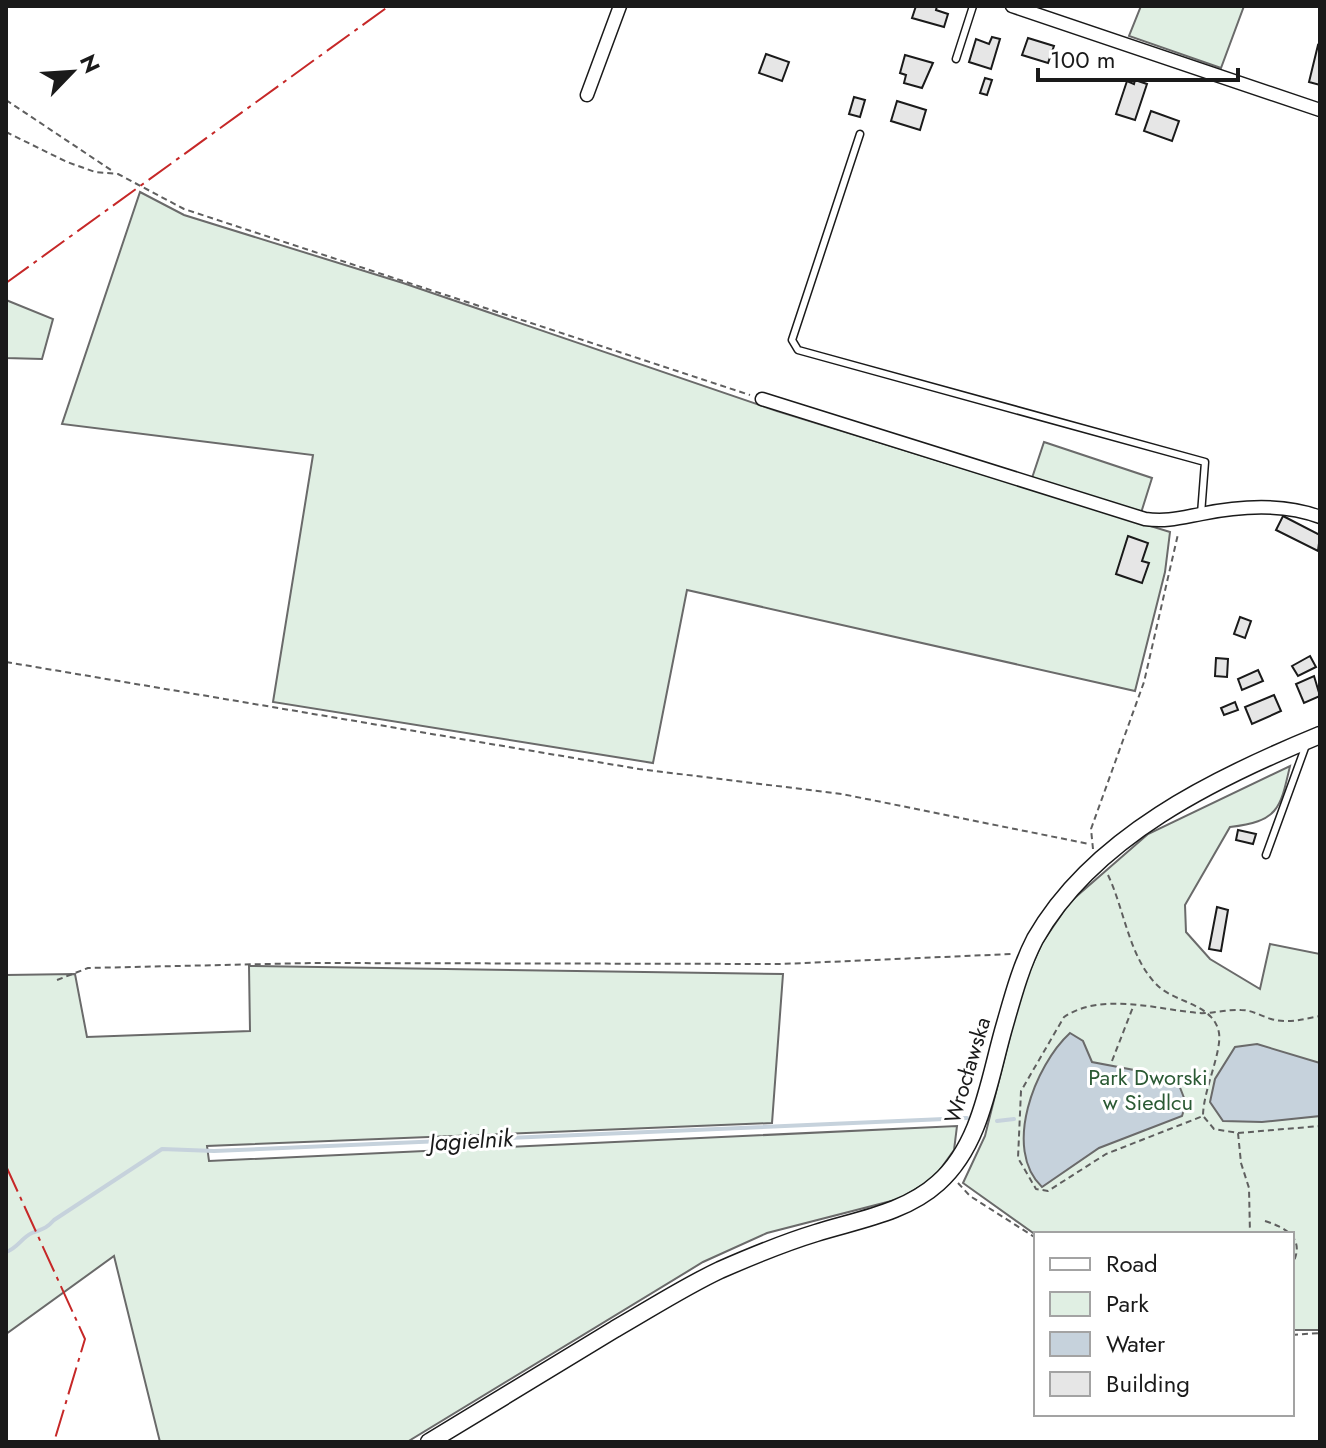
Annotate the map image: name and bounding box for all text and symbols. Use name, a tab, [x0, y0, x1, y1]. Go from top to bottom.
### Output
north arrow	[32, 32, 112, 112]
scale bar	[1038, 32, 1238, 82]
text: 100 m	[1050, 42, 1116, 77]
text: N	[72, 49, 108, 78]
street label: Wrocławska	[936, 1013, 998, 1127]
park label: Park Dworski w Siedlcu	[1088, 1061, 1208, 1118]
water label: Jagielnik	[424, 1120, 516, 1160]
legend	[1034, 1232, 1294, 1416]
text: Road	[1106, 1246, 1158, 1281]
text: Park	[1106, 1286, 1149, 1321]
text: Water	[1106, 1326, 1166, 1361]
text: Building	[1106, 1366, 1190, 1401]

